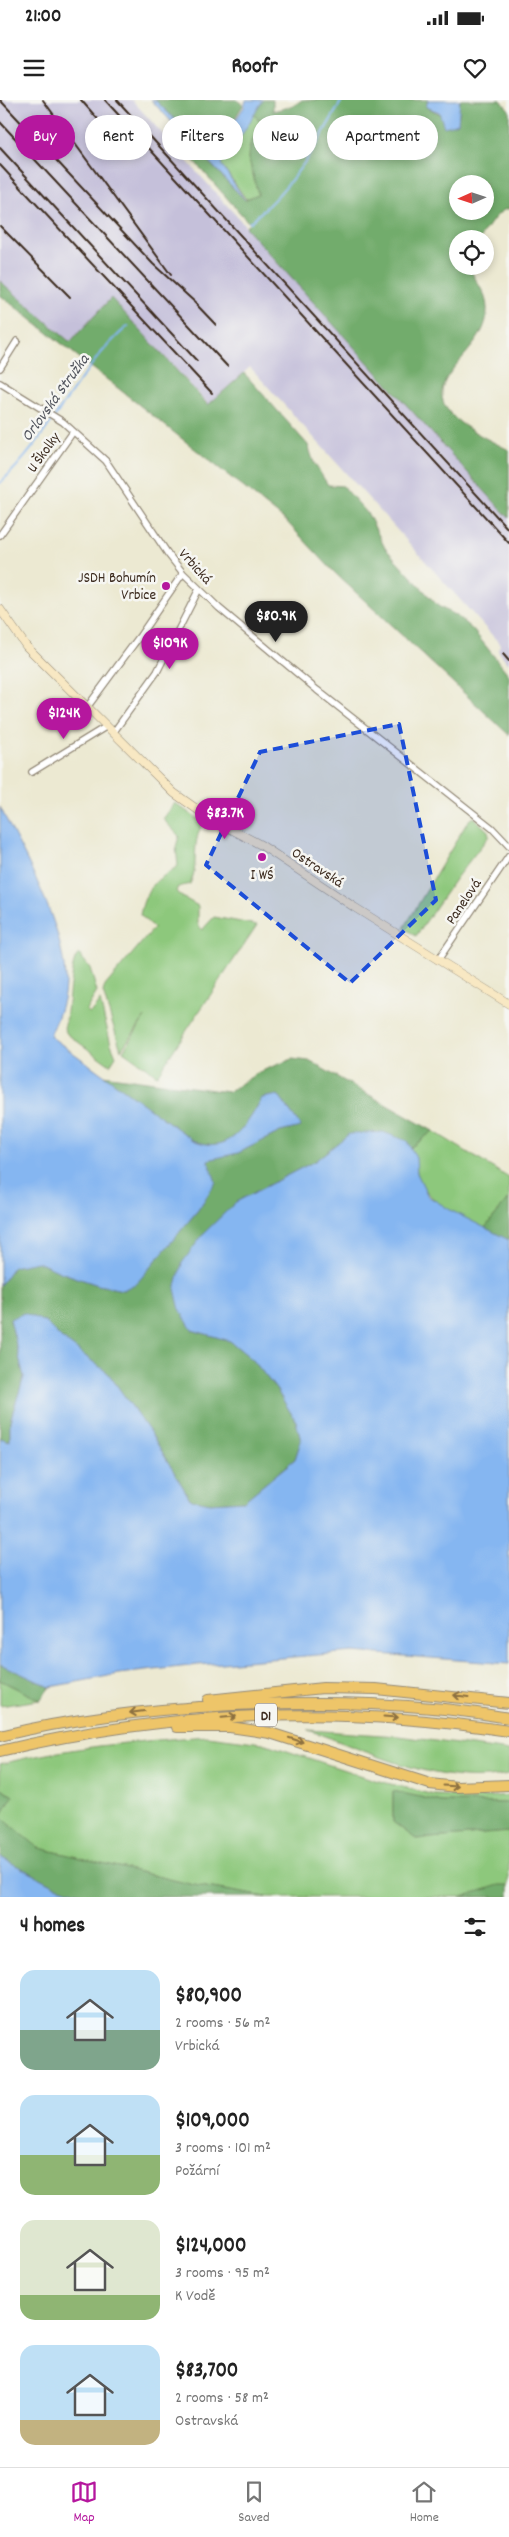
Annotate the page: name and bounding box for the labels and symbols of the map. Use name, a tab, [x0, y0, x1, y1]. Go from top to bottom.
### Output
north arrow	[449, 175, 494, 220]
water label: Orlovská Stružka	[16, 349, 96, 447]
street label: U Školky	[22, 428, 67, 478]
street label: Vrbická	[172, 544, 217, 591]
place label: JSDH Bohumín Vrbice	[78, 568, 156, 607]
marker: JSDH Bohumín Vrbice	[160, 580, 172, 592]
pin: $80.9K	[235, 600, 317, 643]
pin: $109K	[135, 628, 205, 670]
pin: $124K	[29, 698, 99, 740]
pin: $83.7K	[184, 798, 266, 840]
street label: Ostravská	[286, 843, 348, 895]
marker: I WŚ	[256, 851, 268, 863]
place label: I WŚ	[251, 865, 273, 887]
street label: Panelová	[441, 874, 488, 930]
one-way arrow	[453, 1691, 469, 1701]
road number: D1	[255, 1704, 277, 1726]
one-way arrow	[129, 1707, 145, 1717]
one-way arrow	[221, 1712, 237, 1721]
one-way arrow	[383, 1713, 399, 1722]
one-way arrow	[287, 1736, 303, 1745]
one-way arrow	[443, 1782, 459, 1791]

